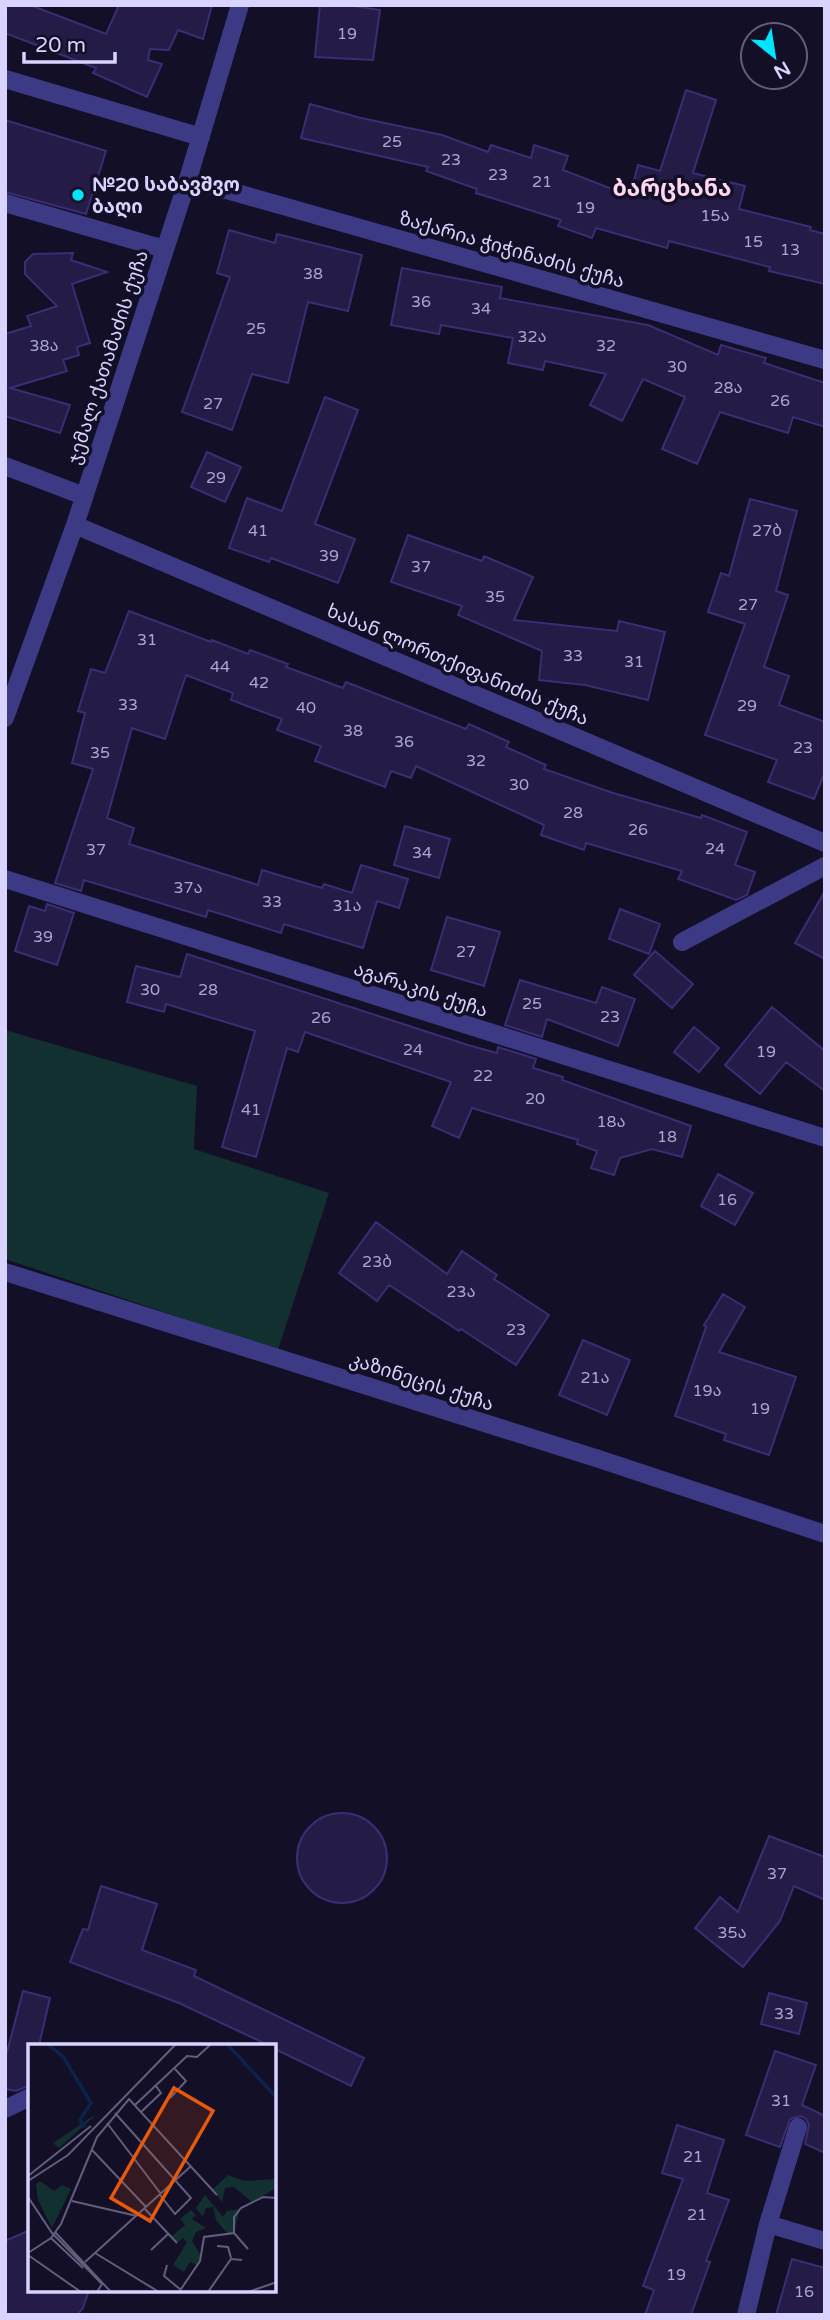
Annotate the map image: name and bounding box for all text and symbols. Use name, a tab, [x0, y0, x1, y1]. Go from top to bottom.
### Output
scale bar	[24, 21, 116, 65]
north arrow	[739, 21, 809, 91]
house number: 19	[337, 24, 357, 44]
text: 20 m	[35, 33, 86, 58]
text: N	[770, 57, 794, 83]
house number: 25	[382, 132, 402, 152]
house number: 23	[441, 150, 461, 170]
house number: 23	[488, 165, 508, 185]
house number: 21	[532, 172, 552, 192]
place label: №20 საბავშვო ბაღი	[92, 174, 240, 219]
district label: ბარცხანა	[613, 175, 731, 203]
marker: №20 საბავშვო ბაღი	[70, 187, 86, 203]
house number: 19	[575, 198, 595, 218]
house number: 15ა	[701, 206, 729, 226]
street label: ზაქარია ჭიჭინაძის ქუჩა	[397, 207, 627, 293]
house number: 15	[743, 232, 763, 252]
house number: 13	[780, 240, 800, 260]
street label: ჯემალ ქათამაძის ქუჩა	[63, 248, 154, 467]
house number: 38	[303, 264, 323, 284]
house number: 36	[411, 292, 431, 312]
house number: 34	[471, 299, 491, 319]
house number: 25	[246, 319, 266, 339]
house number: 32ა	[518, 327, 546, 347]
house number: 38ა	[30, 336, 58, 356]
house number: 32	[596, 336, 616, 356]
house number: 30	[667, 357, 687, 377]
house number: 28ა	[714, 378, 742, 398]
house number: 26	[770, 391, 790, 411]
house number: 27	[203, 394, 223, 414]
house number: 29	[206, 468, 226, 488]
house number: 41	[248, 521, 268, 541]
house number: 27ბ	[752, 521, 782, 541]
house number: 39	[319, 546, 339, 566]
house number: 37	[411, 557, 431, 577]
house number: 35	[485, 587, 505, 607]
house number: 27	[738, 595, 758, 615]
street label: ხასან ლორთქიფანიძის ქუჩა	[323, 600, 592, 731]
house number: 31	[137, 630, 157, 650]
house number: 33	[563, 646, 583, 666]
house number: 31	[624, 652, 644, 672]
house number: 44	[210, 657, 230, 677]
house number: 42	[249, 673, 269, 693]
house number: 33	[118, 695, 138, 715]
house number: 29	[737, 696, 757, 716]
house number: 40	[296, 698, 316, 718]
house number: 38	[343, 721, 363, 741]
house number: 36	[394, 732, 414, 752]
house number: 23	[793, 738, 813, 758]
house number: 35	[90, 743, 110, 763]
house number: 32	[466, 751, 486, 771]
house number: 30	[509, 775, 529, 795]
house number: 28	[563, 803, 583, 823]
house number: 26	[628, 820, 648, 840]
house number: 24	[705, 839, 725, 859]
house number: 37	[86, 840, 106, 860]
house number: 34	[412, 843, 432, 863]
house number: 37ა	[174, 878, 202, 898]
house number: 33	[262, 892, 282, 912]
house number: 31ა	[333, 896, 361, 916]
house number: 39	[33, 927, 53, 947]
house number: 27	[456, 942, 476, 962]
street label: აგარაკის ქუჩა	[351, 958, 490, 1022]
house number: 30	[140, 980, 160, 1000]
house number: 28	[198, 980, 218, 1000]
house number: 25	[522, 994, 542, 1014]
house number: 23	[600, 1007, 620, 1027]
house number: 26	[311, 1008, 331, 1028]
house number: 24	[403, 1040, 423, 1060]
house number: 19	[756, 1042, 776, 1062]
house number: 22	[473, 1066, 493, 1086]
house number: 20	[525, 1089, 545, 1109]
house number: 41	[241, 1100, 261, 1120]
house number: 18ა	[597, 1112, 625, 1132]
house number: 18	[657, 1127, 677, 1147]
house number: 16	[717, 1190, 737, 1210]
house number: 23ბ	[362, 1252, 392, 1272]
house number: 23ა	[447, 1282, 475, 1302]
house number: 23	[506, 1320, 526, 1340]
street label: კაზინეცის ქუჩა	[347, 1348, 497, 1416]
house number: 21ა	[581, 1368, 609, 1388]
house number: 19ა	[693, 1381, 721, 1401]
house number: 19	[750, 1399, 770, 1419]
house number: 37	[767, 1864, 787, 1884]
house number: 35ა	[718, 1923, 746, 1943]
house number: 33	[774, 2004, 794, 2024]
inset map	[28, 2044, 276, 2292]
house number: 31	[771, 2091, 791, 2111]
house number: 21	[683, 2147, 703, 2167]
house number: 21	[687, 2205, 707, 2225]
house number: 19	[666, 2265, 686, 2285]
house number: 16	[794, 2282, 814, 2302]

